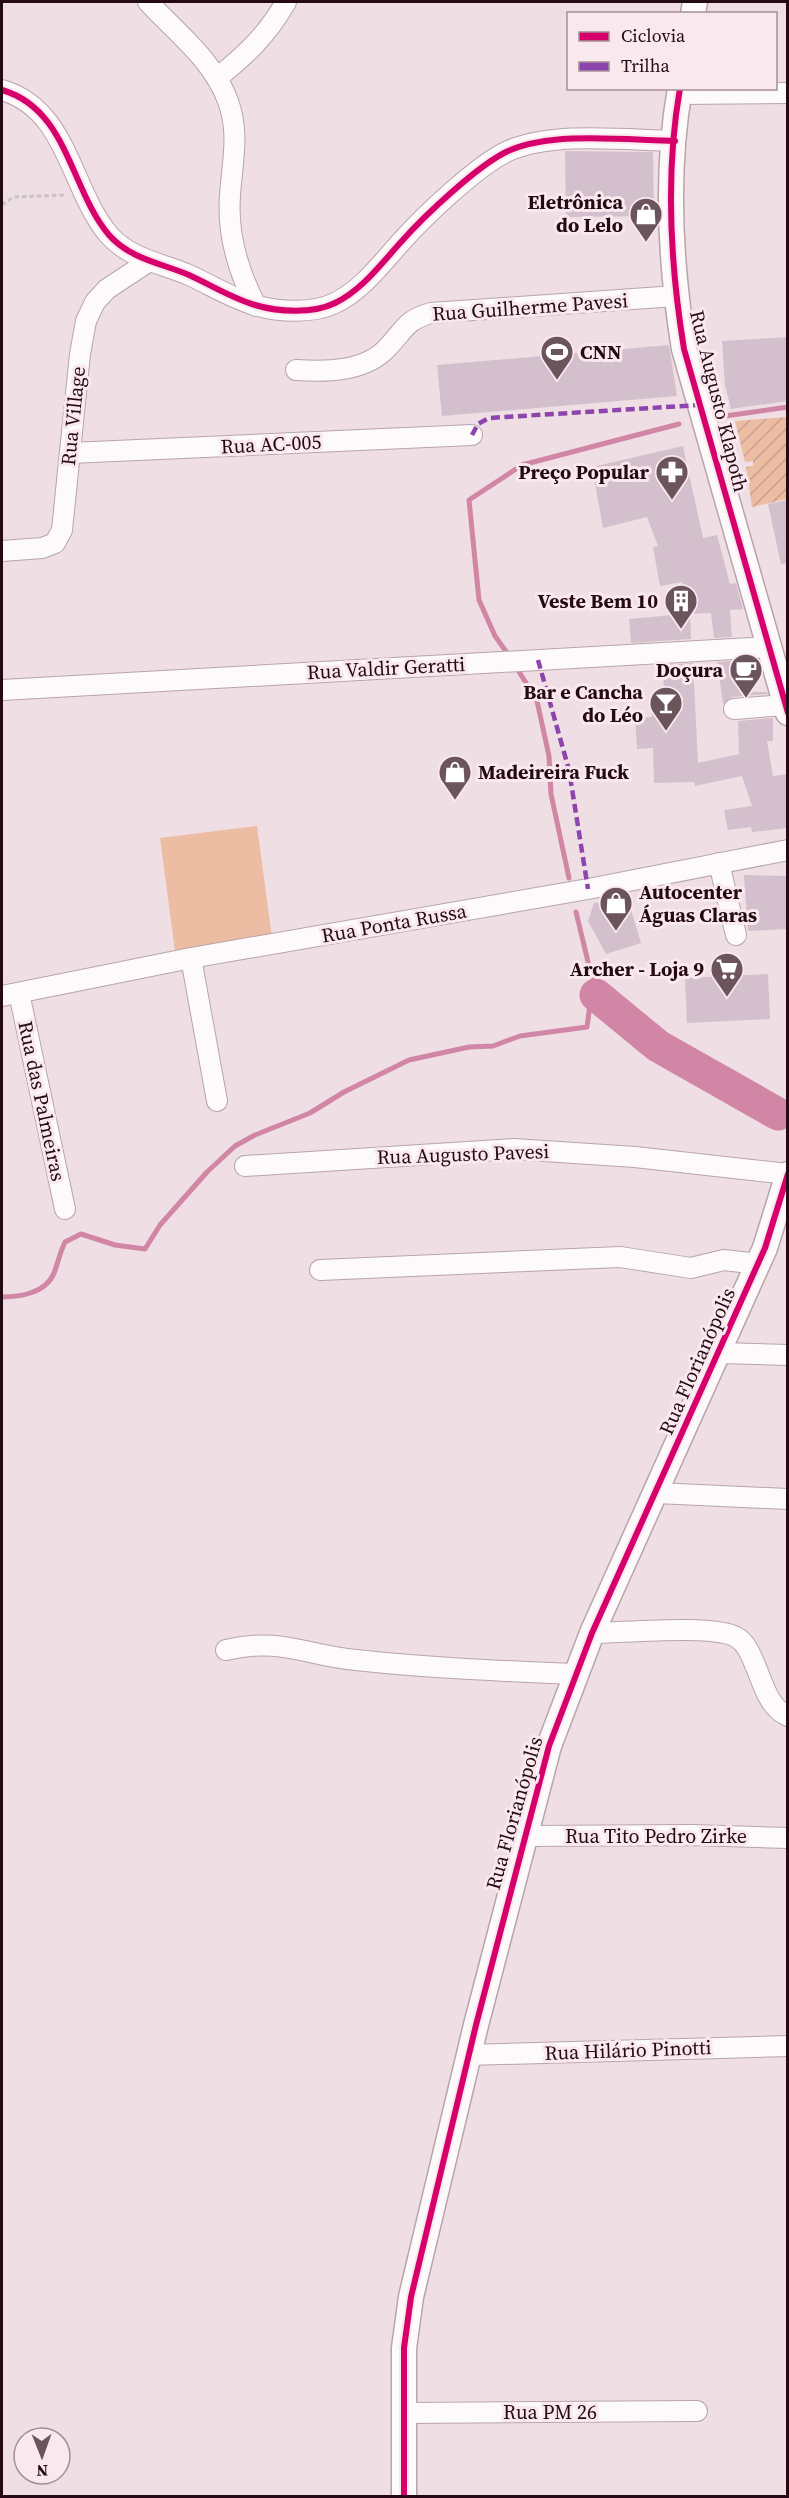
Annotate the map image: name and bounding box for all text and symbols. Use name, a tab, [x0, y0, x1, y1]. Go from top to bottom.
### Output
legend	[567, 12, 777, 90]
text: Ciclovia	[621, 23, 686, 48]
text: Trilha	[621, 53, 670, 78]
place label: Eletrônica do Lelo	[527, 188, 623, 239]
shop icon: Eletrônica do Lelo	[628, 196, 664, 243]
street label: Rua Guilherme Pavesi	[431, 286, 629, 328]
street label: Rua Augusto Klapoth	[683, 307, 755, 495]
sports icon: CNN	[539, 334, 575, 381]
place label: CNN	[580, 338, 622, 366]
street label: Rua Village	[54, 365, 92, 467]
street label: Rua AC-005	[220, 427, 322, 461]
pharmacy icon: Preço Popular	[654, 454, 690, 501]
place label: Preço Popular	[518, 458, 650, 486]
building icon: Veste Bem 10	[663, 583, 699, 630]
place label: Veste Bem 10	[537, 587, 658, 615]
street label: Rua Valdir Geratti	[306, 650, 466, 686]
cafe icon: Doçura	[728, 652, 764, 699]
place label: Doçura	[656, 656, 723, 684]
place label: Bar e Cancha do Léo	[523, 678, 643, 729]
bar icon: Bar e Cancha do Léo	[648, 685, 684, 732]
shop icon: Madeireira Fuck	[437, 754, 473, 801]
place label: Madeireira Fuck	[478, 758, 629, 786]
place label: Autocenter Águas Claras	[639, 878, 757, 929]
shop icon: Autocenter Águas Claras	[598, 885, 634, 932]
street label: Rua Ponta Russa	[319, 896, 470, 950]
supermarket icon: Archer - Loja 9	[709, 951, 745, 998]
place label: Archer - Loja 9	[570, 955, 704, 983]
street label: Rua das Palmeiras	[11, 1018, 73, 1184]
street label: Rua Augusto Pavesi	[376, 1137, 550, 1171]
street label: Rua Florianópolis	[652, 1283, 742, 1439]
street label: Rua Florianópolis	[479, 1733, 549, 1893]
street label: Rua Tito Pedro Zirke	[565, 1822, 747, 1850]
street label: Rua Hilário Pinotti	[544, 2033, 712, 2067]
street label: Rua PM 26	[503, 2398, 597, 2426]
north arrow	[12, 2426, 72, 2486]
text: N	[36, 2460, 48, 2482]

